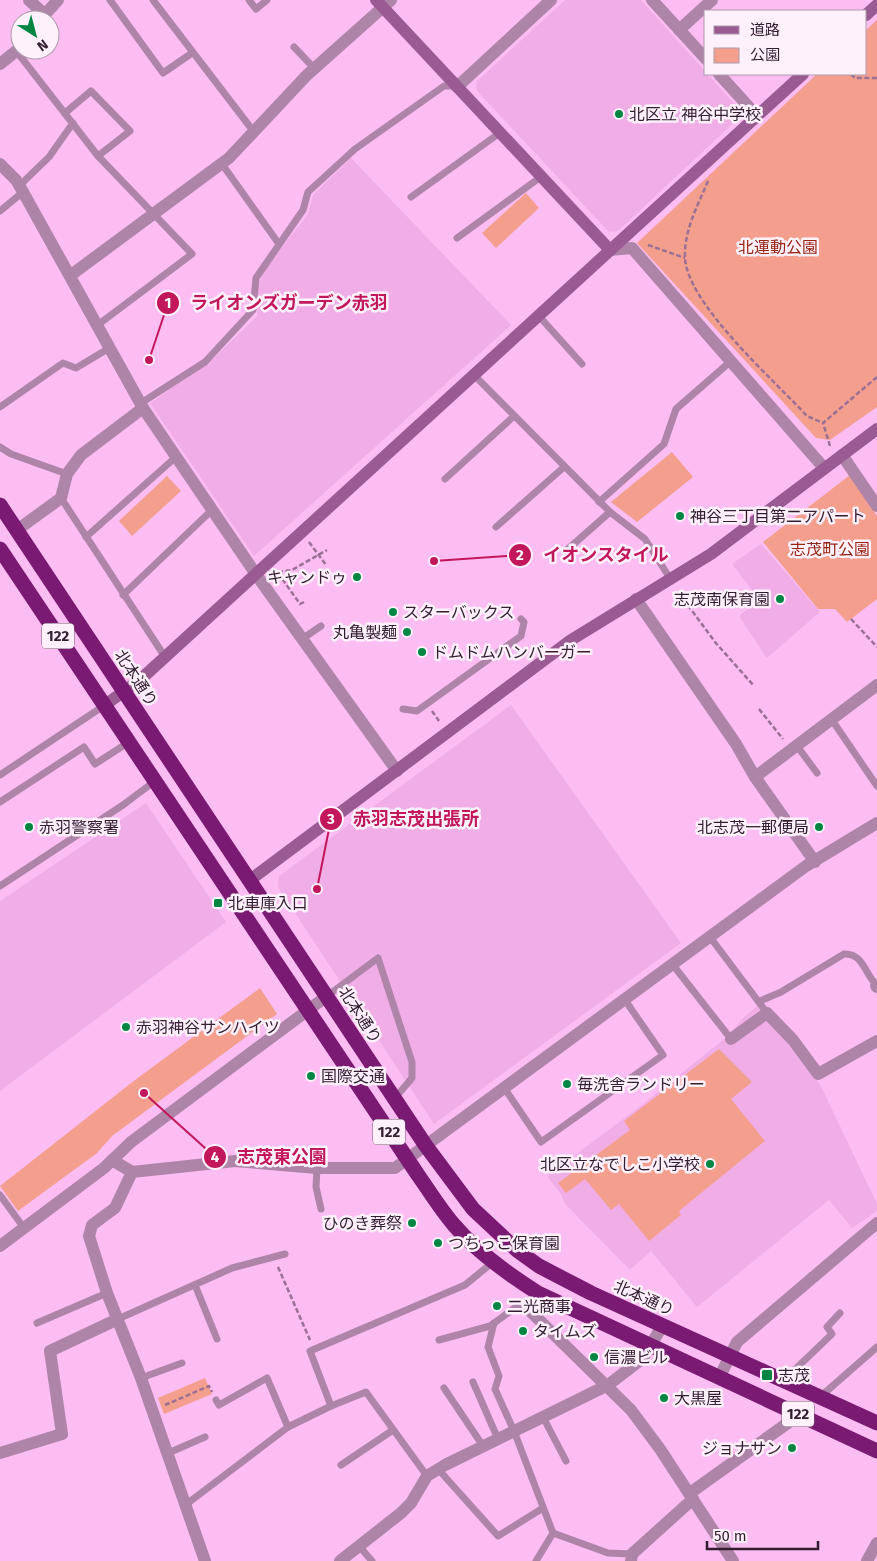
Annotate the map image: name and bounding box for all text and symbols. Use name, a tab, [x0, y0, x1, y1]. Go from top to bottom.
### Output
north arrow	[10, 10, 60, 60]
legend	[704, 10, 867, 75]
text: 道路	[750, 21, 780, 39]
text: N	[34, 36, 51, 55]
text: 公園	[750, 46, 780, 64]
place label: 北区立 神谷中学校	[629, 105, 761, 124]
marker: 北区立 神谷中学校	[613, 108, 625, 120]
park label: 北運動公園	[738, 238, 818, 257]
callout: ライオンズガーデン赤羽	[155, 286, 398, 319]
text: ライオンズガーデン赤羽	[190, 292, 388, 314]
text: 1	[165, 294, 171, 312]
place label: 神谷三丁目第二アパート	[690, 507, 866, 526]
marker: 神谷三丁目第二アパート	[674, 510, 686, 522]
callout: イオンスタイル	[508, 539, 679, 572]
park label: 志茂町公園	[790, 540, 870, 559]
text: イオンスタイル	[543, 544, 669, 566]
text: 2	[516, 546, 524, 564]
place label: キャンドゥ	[267, 568, 347, 587]
marker: キャンドゥ	[351, 571, 363, 583]
place label: 志茂南保育園	[674, 590, 770, 609]
marker: 志茂南保育園	[774, 593, 786, 605]
place label: スターバックス	[403, 603, 514, 622]
marker: スターバックス	[387, 606, 399, 618]
place label: 丸亀製麺	[333, 623, 397, 642]
road number: 122	[42, 624, 74, 648]
marker: 丸亀製麺	[401, 626, 413, 638]
place label: ドムドムハンバーガー	[432, 643, 592, 662]
street label: 北本通り	[111, 646, 161, 710]
marker: ドムドムハンバーガー	[416, 646, 428, 658]
callout: 赤羽志茂出張所	[318, 802, 489, 835]
text: 赤羽志茂出張所	[353, 808, 479, 830]
text: 3	[326, 810, 335, 828]
place label: 赤羽警察署	[39, 818, 119, 837]
place label: 北志茂一郵便局	[697, 818, 809, 837]
marker: 赤羽警察署	[23, 821, 35, 833]
marker: 北志茂一郵便局	[813, 821, 825, 833]
place label: 北車庫入口	[228, 894, 308, 913]
marker: 北車庫入口	[212, 897, 224, 909]
street label: 北本通り	[335, 983, 385, 1047]
place label: 赤羽神谷サンハイツ	[136, 1018, 280, 1037]
marker: 赤羽神谷サンハイツ	[120, 1021, 132, 1033]
place label: 国際交通	[321, 1067, 385, 1086]
marker: 国際交通	[305, 1070, 317, 1082]
place label: 毎洗舎ランドリー	[577, 1075, 705, 1094]
marker: 毎洗舎ランドリー	[561, 1078, 573, 1090]
road number: 122	[373, 1120, 405, 1144]
callout: 志茂東公園	[202, 1140, 337, 1173]
text: 志茂東公園	[237, 1146, 327, 1168]
text: 4	[211, 1148, 220, 1166]
place label: 北区立なでしこ小学校	[540, 1155, 700, 1174]
marker: 北区立なでしこ小学校	[704, 1158, 716, 1170]
place label: ひのき葬祭	[322, 1214, 402, 1233]
marker: ひのき葬祭	[406, 1217, 418, 1229]
place label: つちっこ保育園	[448, 1234, 560, 1253]
marker: つちっこ保育園	[432, 1237, 444, 1249]
street label: 北本通り	[611, 1276, 677, 1320]
place label: 二光商事	[507, 1297, 571, 1316]
marker: 二光商事	[491, 1300, 503, 1312]
place label: タイムズ	[533, 1322, 597, 1341]
marker: タイムズ	[517, 1325, 529, 1337]
place label: 信濃ビル	[604, 1348, 668, 1367]
marker: 信濃ビル	[588, 1351, 600, 1363]
place label: 志茂	[778, 1366, 810, 1385]
marker: 志茂	[760, 1368, 774, 1382]
place label: 大黒屋	[674, 1389, 722, 1408]
marker: 大黒屋	[658, 1392, 670, 1404]
road number: 122	[782, 1402, 814, 1426]
place label: ジョナサン	[702, 1439, 782, 1458]
marker: ジョナサン	[786, 1442, 798, 1454]
scale bar	[707, 1518, 818, 1550]
text: 50 m	[714, 1527, 747, 1545]

